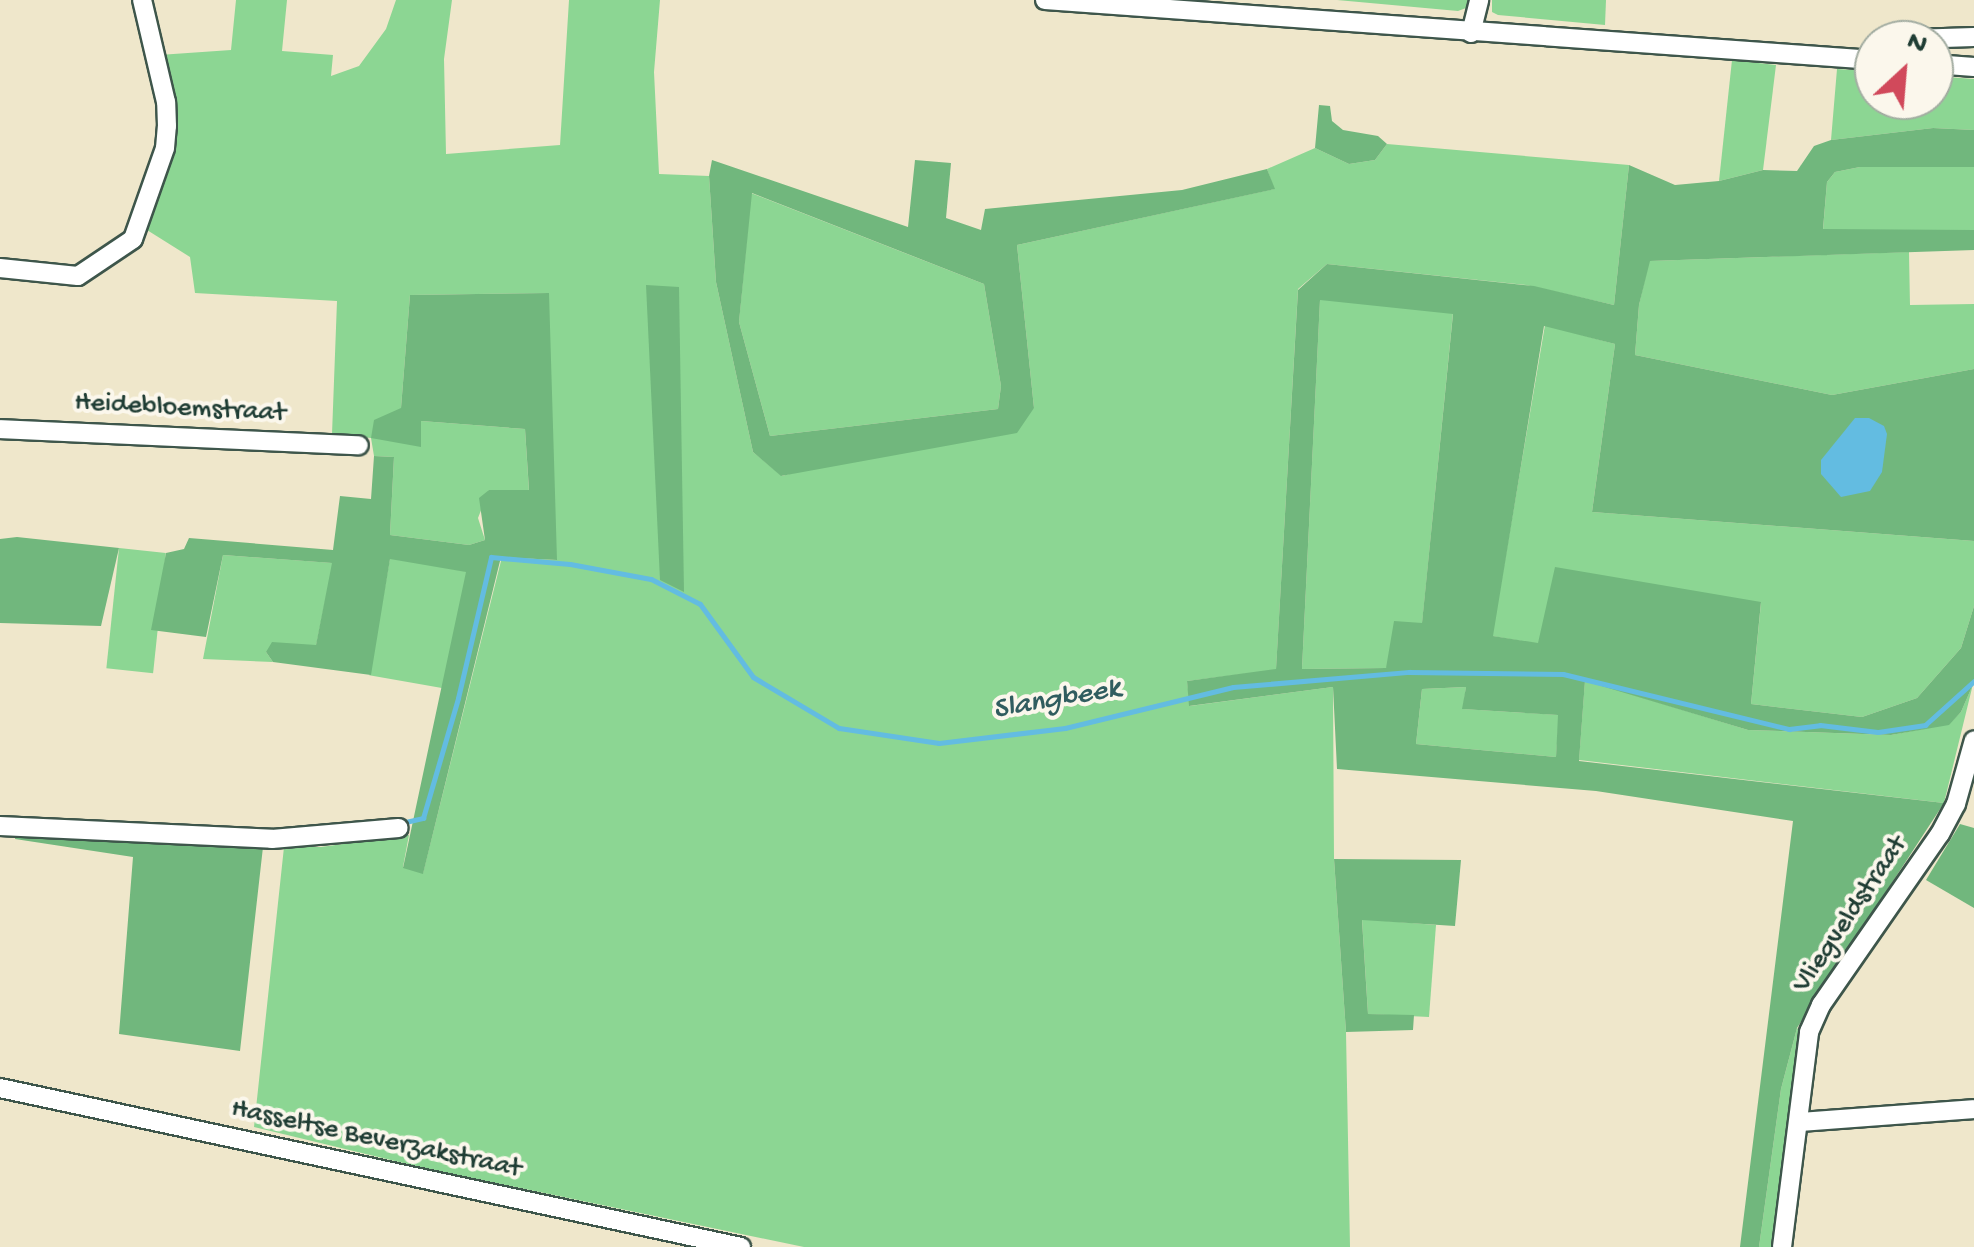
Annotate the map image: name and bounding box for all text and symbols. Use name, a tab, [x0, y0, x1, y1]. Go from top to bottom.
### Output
north arrow	[1854, 20, 1954, 120]
text: N	[1901, 26, 1932, 63]
street label: Heidebloemstraat	[74, 387, 286, 431]
water label: Slangbeek	[991, 672, 1123, 730]
street label: Vliegveldstraat	[1786, 830, 1916, 1000]
street label: Hasseltse Beverzakstraat	[228, 1093, 524, 1187]

